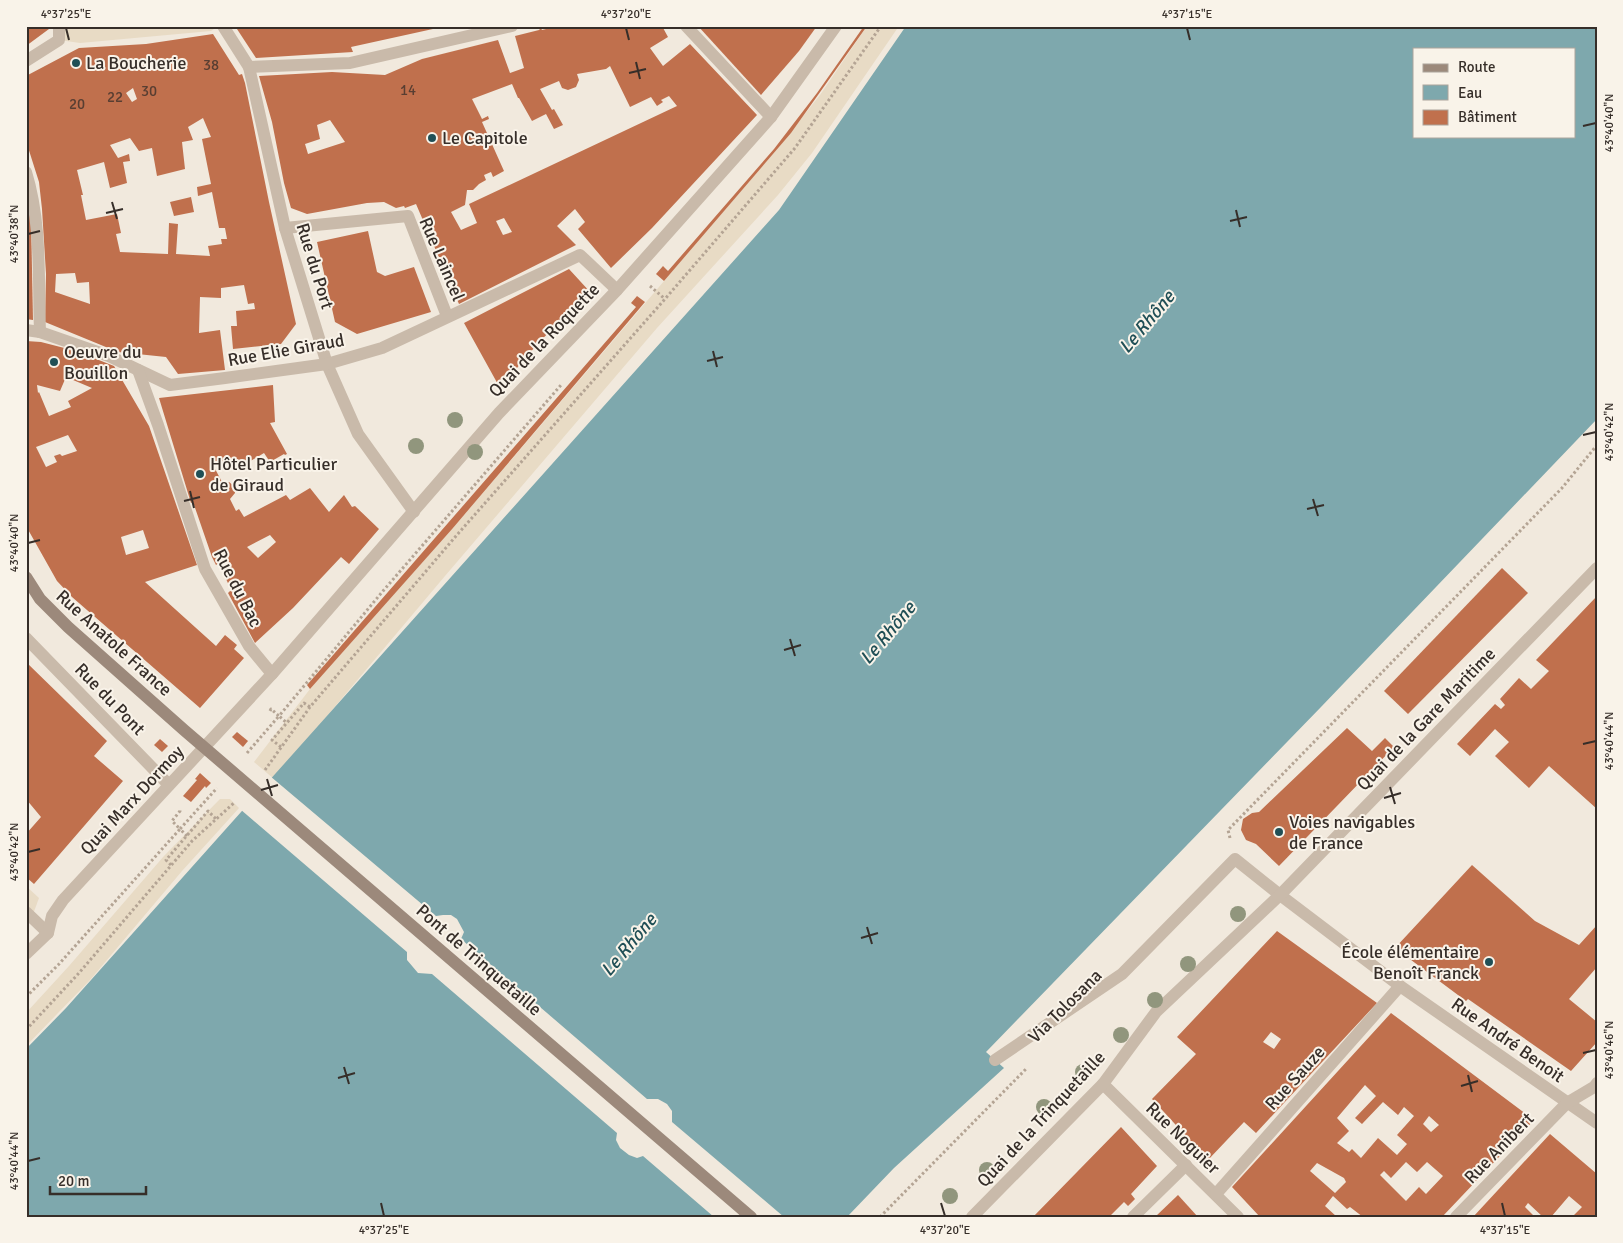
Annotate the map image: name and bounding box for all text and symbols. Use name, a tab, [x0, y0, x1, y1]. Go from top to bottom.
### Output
text: 4°37'25"E	[41, 7, 92, 22]
text: 4°37'20"E	[601, 7, 652, 22]
text: 4°37'15"E	[1162, 7, 1213, 22]
legend	[1413, 48, 1576, 138]
place label: La Boucherie	[86, 52, 186, 74]
house number: 38	[203, 56, 219, 74]
marker: La Boucherie	[70, 57, 82, 69]
text: Route	[1458, 58, 1495, 76]
house number: 14	[400, 81, 416, 99]
house number: 30	[141, 82, 157, 100]
text: Eau	[1458, 84, 1482, 102]
house number: 22	[107, 88, 123, 106]
text: 43°40'40"N	[1602, 94, 1617, 152]
house number: 20	[69, 95, 85, 113]
text: Bâtiment	[1458, 108, 1517, 126]
place label: Le Capitole	[442, 127, 528, 149]
marker: Le Capitole	[426, 132, 438, 144]
text: 43°40'38"N	[7, 205, 22, 263]
street label: Rue Laincel	[414, 214, 470, 304]
street label: Rue du Port	[291, 220, 339, 312]
street label: Quai de la Roquette	[484, 278, 604, 402]
water label: Le Rhône	[1114, 285, 1181, 358]
street label: Rue Elie Giraud	[226, 329, 346, 371]
place label: Oeuvre du Bouillon	[64, 341, 142, 384]
marker: Oeuvre du Bouillon	[48, 356, 60, 368]
text: 43°40'42"N	[1602, 403, 1617, 461]
place label: Hôtel Particulier de Giraud	[210, 453, 337, 496]
marker: Hôtel Particulier de Giraud	[194, 468, 206, 480]
text: 43°40'40"N	[7, 514, 22, 572]
street label: Rue du Bac	[209, 545, 267, 631]
street label: Rue Anatole France	[52, 585, 176, 701]
water label: Le Rhône	[855, 596, 922, 669]
street label: Quai de la Gare Maritime	[1352, 643, 1500, 795]
street label: Rue du Pont	[70, 658, 150, 740]
text: 43°40'44"N	[1602, 712, 1617, 770]
street label: Quai Marx Dormoy	[76, 740, 189, 859]
place label: Voies navigables de France	[1289, 811, 1415, 854]
text: 43°40'42"N	[7, 823, 22, 881]
marker: Voies navigables de France	[1273, 826, 1285, 838]
street label: Pont de Trinquetaille	[412, 899, 546, 1021]
water label: Le Rhône	[596, 908, 663, 981]
place label: École élémentaire Benoît Franck	[1341, 941, 1479, 984]
marker: École élémentaire Benoît Franck	[1483, 956, 1495, 968]
street label: Via Tolosana	[1023, 964, 1107, 1048]
street label: Rue André Benoit	[1447, 993, 1569, 1087]
text: 43°40'46"N	[1602, 1021, 1617, 1079]
street label: Rue Sauze	[1260, 1041, 1330, 1115]
street label: Quai de la Trinquetaille	[972, 1046, 1110, 1192]
street label: Rue Noguier	[1141, 1097, 1225, 1179]
street label: Rue Anibert	[1460, 1108, 1538, 1188]
text: 43°40'44"N	[7, 1132, 22, 1190]
scale bar	[50, 1163, 146, 1195]
text: 20 m	[58, 1172, 89, 1190]
text: 4°37'25"E	[359, 1223, 410, 1238]
text: 4°37'20"E	[920, 1223, 971, 1238]
text: 4°37'15"E	[1480, 1223, 1531, 1238]

